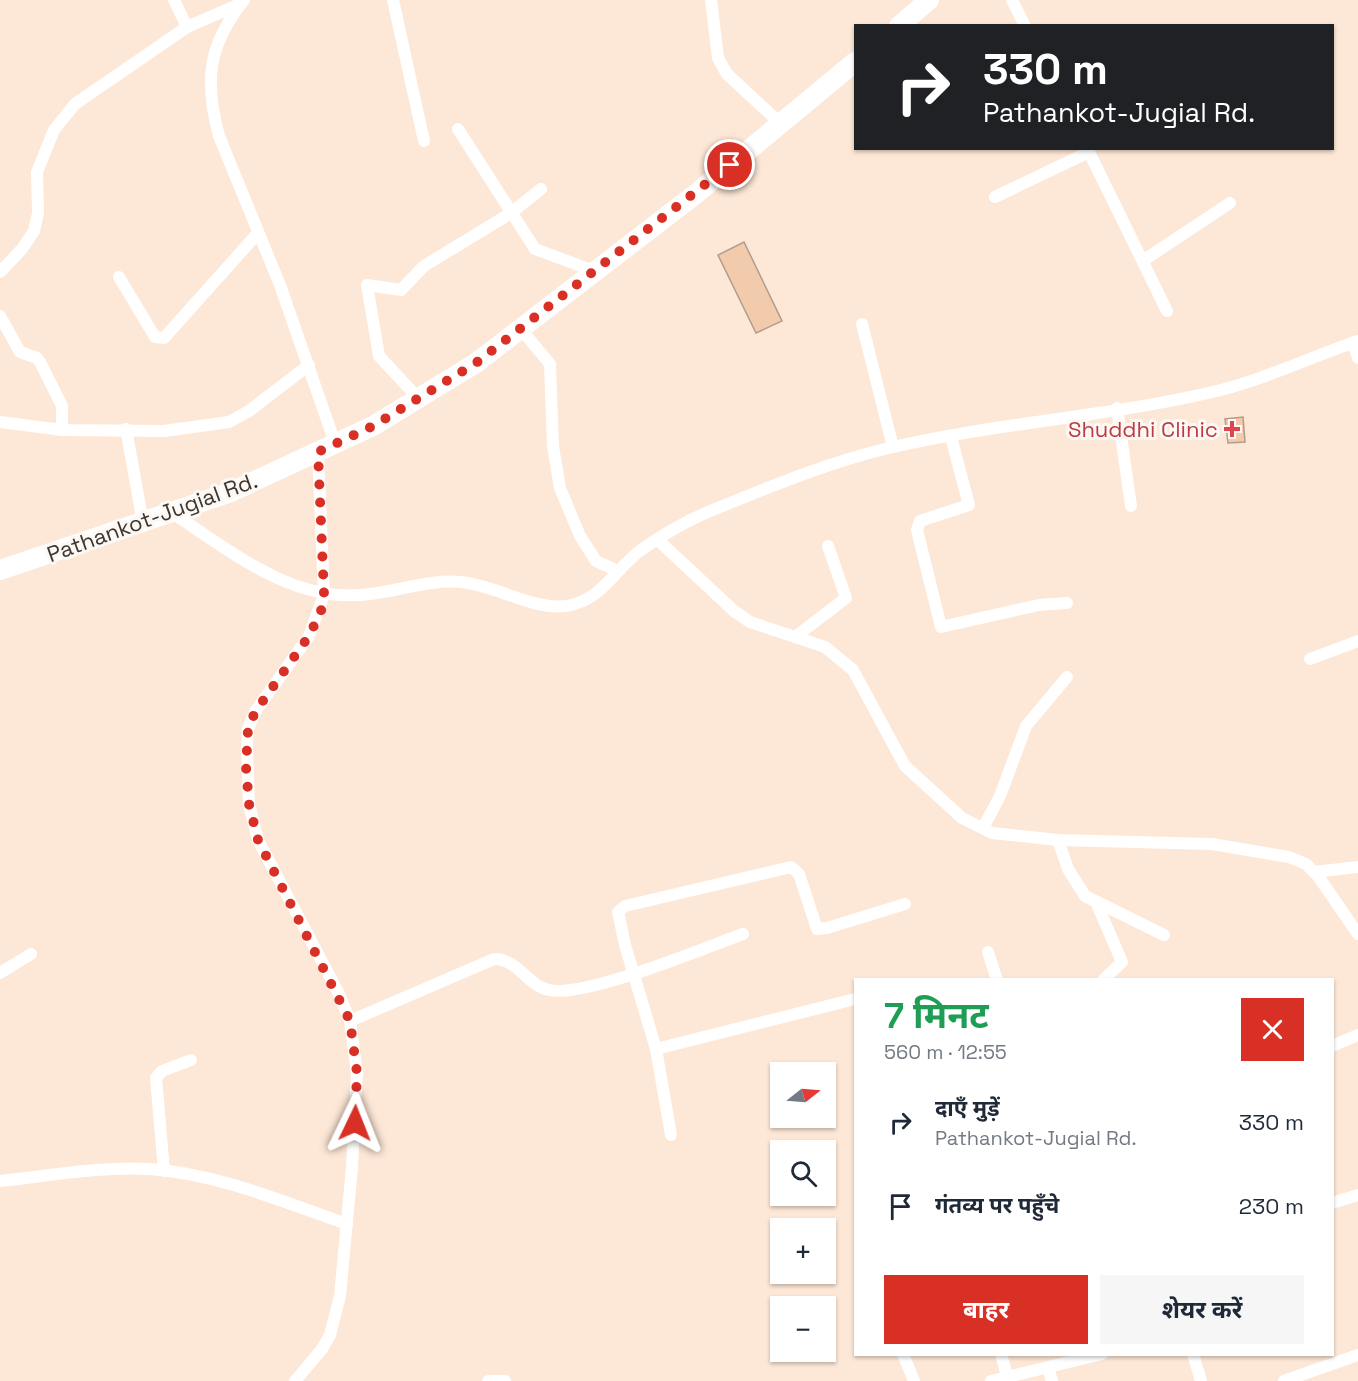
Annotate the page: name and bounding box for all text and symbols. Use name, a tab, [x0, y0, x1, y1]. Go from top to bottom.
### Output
text: 330 m	[983, 43, 1108, 96]
icon: right	[884, 48, 962, 126]
text: Pathankot-Jugial Rd.	[983, 95, 1255, 130]
pin	[704, 139, 755, 190]
icon: arrive	[713, 148, 746, 181]
place label: Shuddhi Clinic	[1068, 415, 1218, 443]
marker: Shuddhi Clinic	[1223, 420, 1241, 438]
street label: Pathankot-Jugial Rd.	[43, 466, 261, 568]
text: 7 मिनट	[884, 993, 989, 1039]
button: close	[1241, 998, 1304, 1061]
text: 560 m · 12:55	[884, 1039, 1007, 1065]
north arrow	[770, 1062, 836, 1128]
map controls	[770, 1062, 836, 1362]
position arrow	[323, 1091, 387, 1155]
text: दाएँ मुड़ें	[935, 1094, 1000, 1122]
icon: right	[884, 1106, 917, 1139]
text: 330 m	[1239, 1108, 1304, 1136]
text: Pathankot-Jugial Rd.	[935, 1125, 1137, 1151]
button: search	[770, 1140, 836, 1206]
icon: arrive	[884, 1190, 917, 1223]
text: गंतव्य पर पहुँचे	[935, 1191, 1059, 1219]
text: 230 m	[1239, 1192, 1304, 1220]
button: +	[770, 1218, 836, 1284]
button: बाहर	[884, 1275, 1088, 1344]
button: शेयर करें	[1100, 1275, 1304, 1344]
button: −	[770, 1296, 836, 1362]

